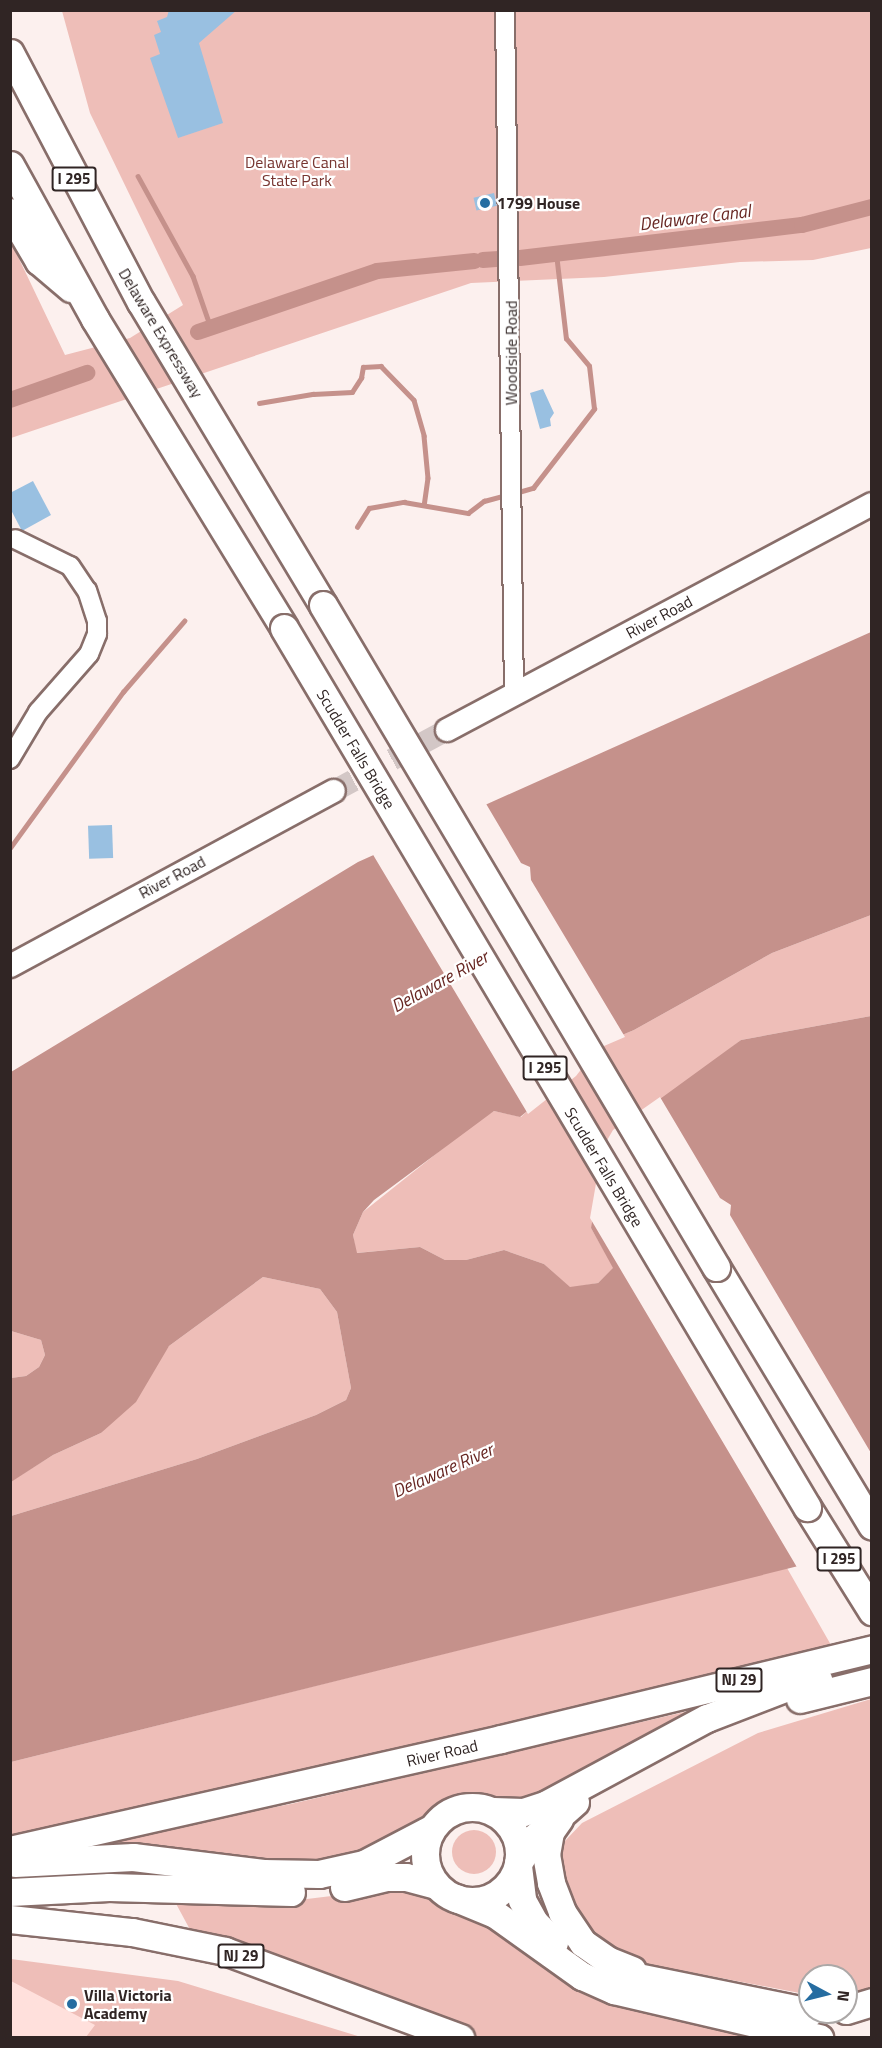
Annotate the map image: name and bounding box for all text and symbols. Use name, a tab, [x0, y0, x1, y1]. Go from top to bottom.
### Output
park label: Delaware Canal State Park	[245, 152, 349, 190]
road number: I 295	[52, 167, 97, 191]
place label: 1799 House	[497, 193, 580, 213]
marker: 1799 House	[478, 196, 492, 210]
water label: Delaware Canal	[638, 200, 752, 236]
street label: Delaware Expressway	[115, 265, 207, 401]
street label: Woodside Road	[501, 301, 521, 405]
street label: River Road	[622, 591, 696, 643]
street label: Scudder Falls Bridge	[313, 686, 399, 812]
street label: River Road	[135, 851, 209, 903]
water label: Delaware River	[388, 946, 492, 1018]
road number: I 295	[522, 1056, 568, 1080]
street label: Scudder Falls Bridge	[561, 1104, 647, 1230]
water label: Delaware River	[389, 1439, 497, 1503]
road number: I 295	[816, 1547, 862, 1571]
road number: NJ 29	[715, 1668, 763, 1692]
street label: River Road	[404, 1735, 480, 1771]
road number: NJ 29	[217, 1944, 265, 1968]
north arrow	[798, 1964, 858, 2024]
place label: Villa Victoria Academy	[84, 1985, 172, 2023]
text: N	[831, 1989, 856, 2003]
marker: Villa Victoria Academy	[65, 1997, 79, 2011]

